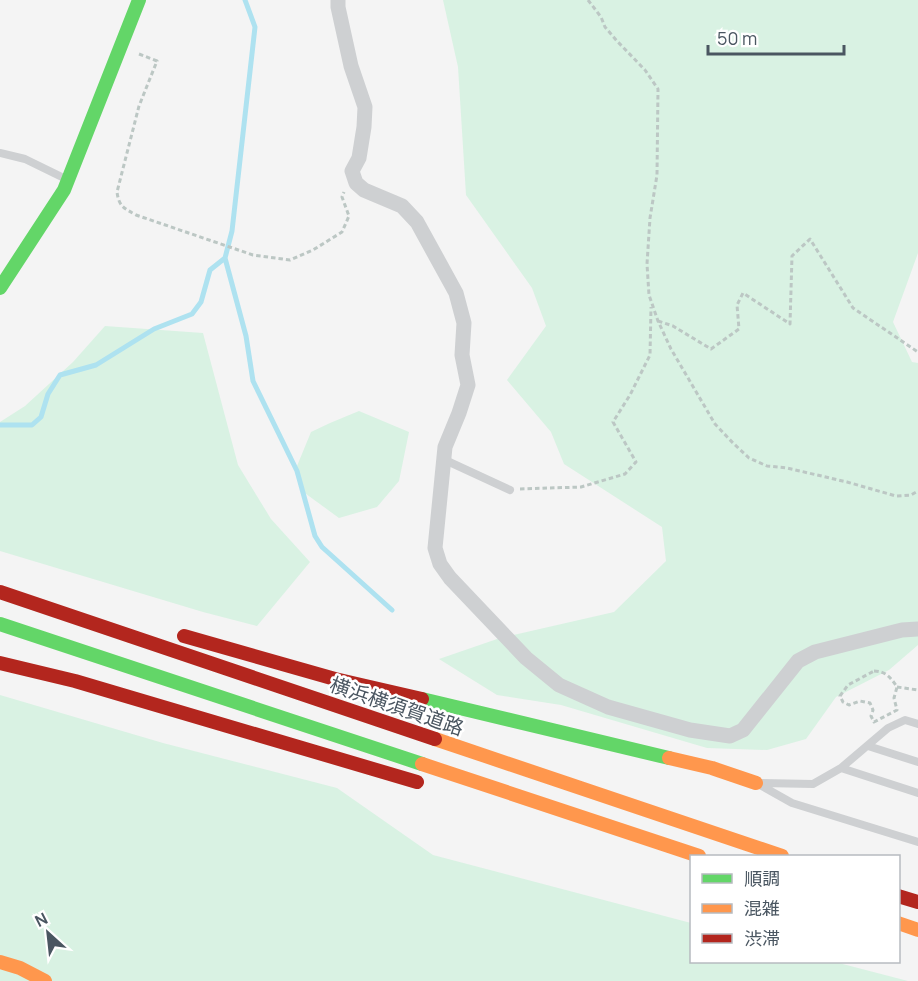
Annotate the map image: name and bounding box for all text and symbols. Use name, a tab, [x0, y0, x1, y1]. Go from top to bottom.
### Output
scale bar	[708, 18, 844, 56]
text: 50 m	[717, 26, 757, 50]
street label: 横浜横須賀道路	[326, 670, 468, 742]
legend	[690, 855, 900, 963]
text: 順調	[744, 866, 780, 890]
text: 混雑	[744, 896, 780, 920]
north arrow	[18, 903, 78, 963]
text: N	[31, 907, 51, 932]
text: 渋滞	[744, 926, 780, 950]

